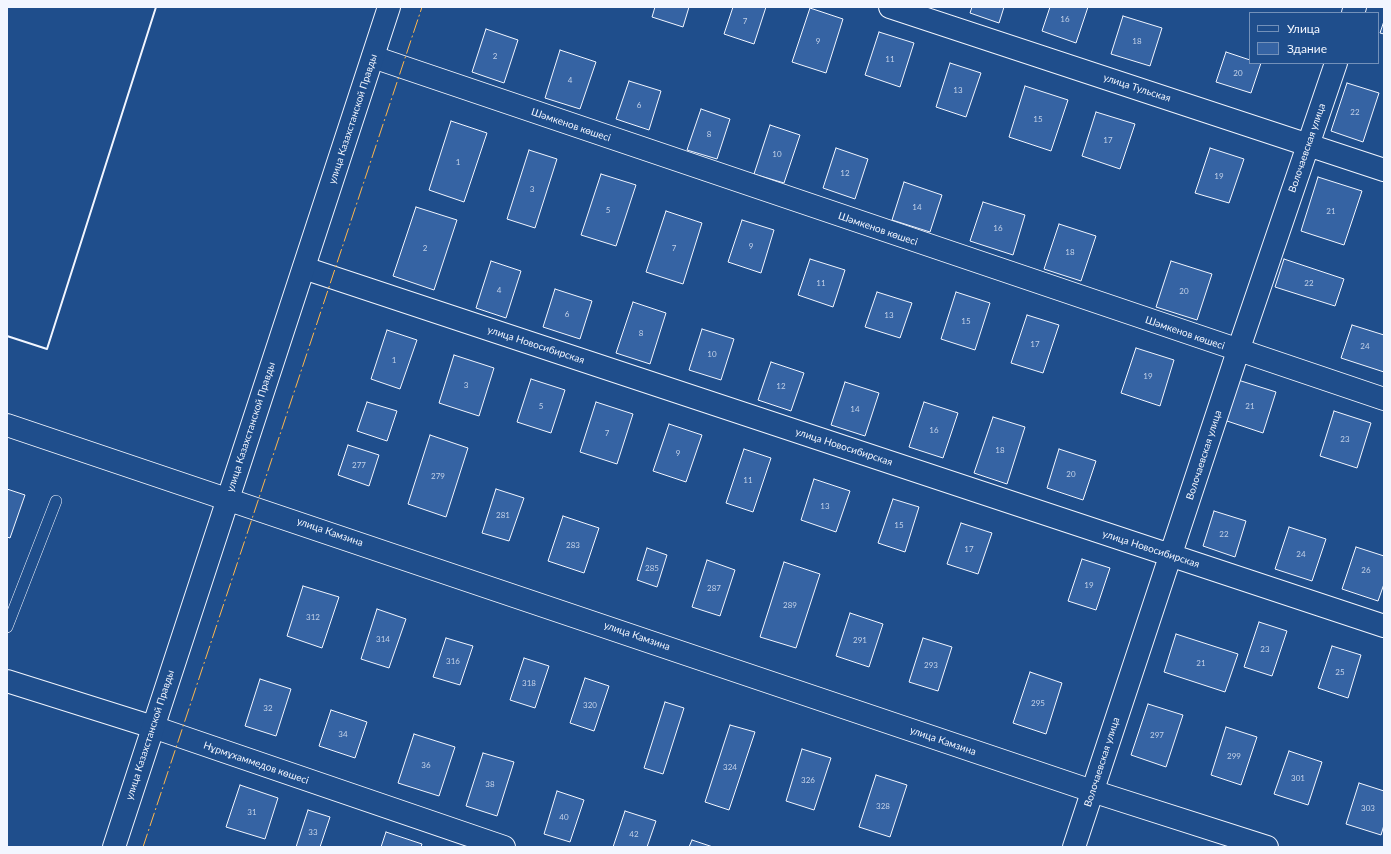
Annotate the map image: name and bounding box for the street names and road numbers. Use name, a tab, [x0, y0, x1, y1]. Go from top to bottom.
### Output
street label: улица Казахстанской Правды	[326, 52, 380, 186]
street label: улица Тульская	[1102, 71, 1172, 105]
street label: Волочаевская улица	[1286, 102, 1328, 194]
street label: Шәмкенов көшесі	[530, 106, 612, 144]
street label: Шәмкенов көшесі	[837, 210, 919, 248]
street label: Шәмкенов көшесі	[1144, 314, 1226, 352]
street label: улица Новосибирская	[486, 324, 586, 366]
street label: улица Казахстанской Правды	[224, 360, 278, 494]
street label: Волочаевская улица	[1184, 409, 1224, 501]
street label: улица Новосибирская	[794, 426, 894, 468]
street label: улица Камзина	[295, 515, 365, 549]
street label: улица Новосибирская	[1101, 528, 1201, 570]
street label: улица Камзина	[602, 619, 672, 653]
street label: улица Казахстанской Правды	[123, 668, 177, 802]
street label: Волочаевская улица	[1082, 716, 1122, 808]
street label: улица Камзина	[908, 724, 978, 758]
street label: Нұрмұхаммедов көшесі	[202, 739, 310, 787]

